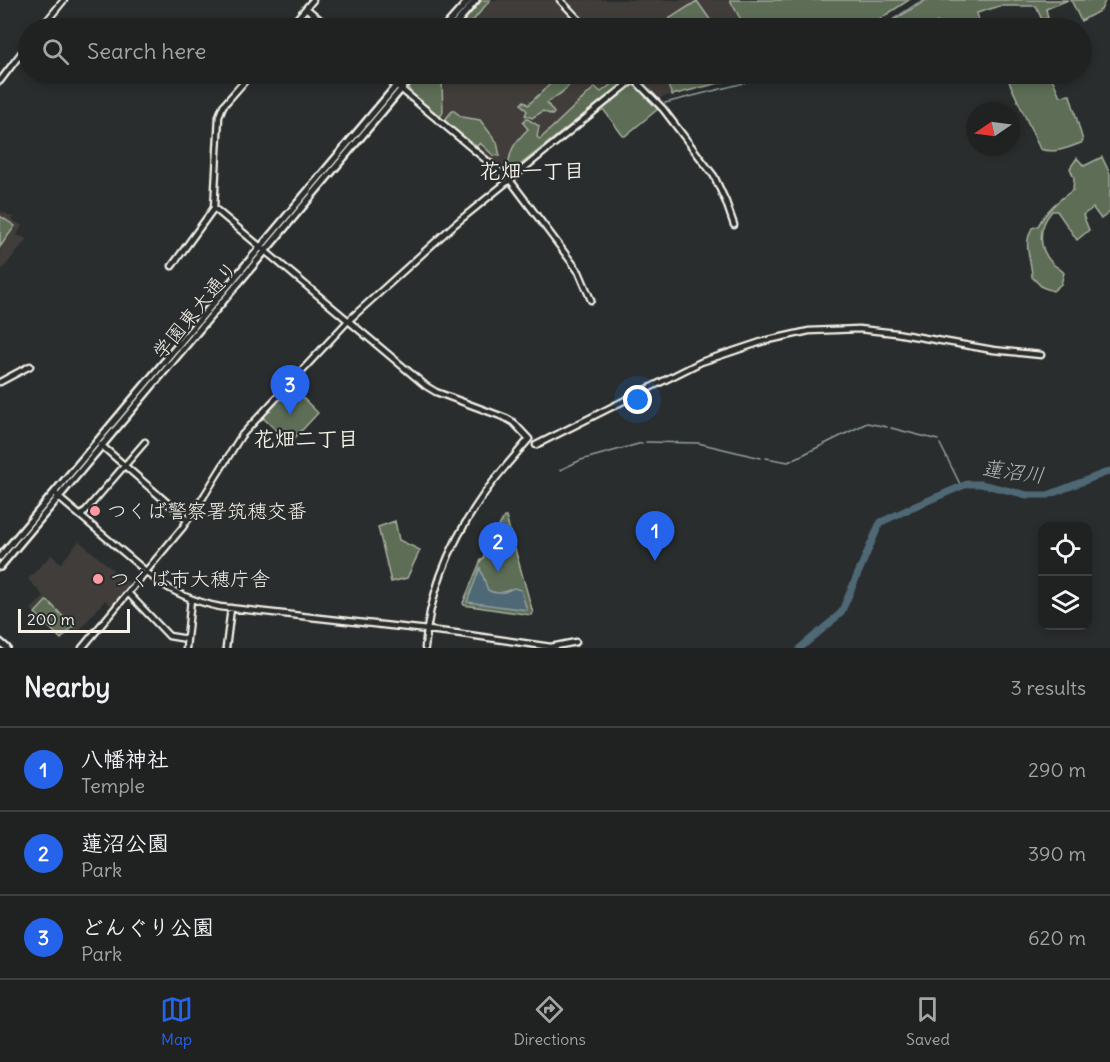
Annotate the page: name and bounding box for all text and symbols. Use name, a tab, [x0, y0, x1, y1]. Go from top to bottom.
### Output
search box	[18, 18, 1092, 84]
icon: search	[39, 35, 72, 68]
text: Search here	[87, 37, 206, 65]
north arrow	[966, 102, 1020, 156]
district label: 花畑一丁目	[480, 157, 585, 184]
street label: 学園東大通り	[146, 256, 243, 364]
pin: 3	[270, 366, 310, 415]
your location	[623, 385, 652, 414]
district label: 花畑二丁目	[254, 425, 359, 452]
water label: 蓮沼川	[980, 454, 1046, 489]
place label: つくば警察署筑穂交番	[107, 498, 307, 523]
marker: つくば警察署筑穂交番	[88, 504, 102, 518]
pin: 1	[636, 512, 674, 561]
pin: 2	[478, 522, 518, 572]
map controls	[1038, 522, 1092, 630]
button: locate	[1038, 522, 1092, 576]
place label: つくば市大穂庁舎	[110, 566, 270, 591]
marker: つくば市大穂庁舎	[91, 572, 105, 586]
button: layers	[1038, 576, 1092, 630]
scale bar	[18, 606, 130, 634]
text: 200 m	[27, 609, 75, 629]
text: Nearby	[24, 671, 110, 704]
text: 3 results	[1010, 675, 1086, 700]
text: 八幡神社	[81, 745, 169, 773]
text: 1	[40, 757, 47, 782]
text: 290 m	[1028, 757, 1086, 782]
text: Temple	[81, 773, 145, 798]
text: 蓮沼公園	[81, 829, 169, 857]
text: 2	[38, 841, 49, 866]
text: 390 m	[1028, 841, 1086, 866]
text: Park	[81, 857, 122, 882]
text: どんぐり公園	[81, 913, 214, 941]
text: 3	[38, 925, 49, 950]
text: 620 m	[1028, 925, 1086, 950]
text: Park	[81, 941, 122, 966]
tab: Map	[160, 993, 193, 1049]
tab: Directions	[513, 993, 586, 1049]
tab: Saved	[906, 993, 950, 1049]

